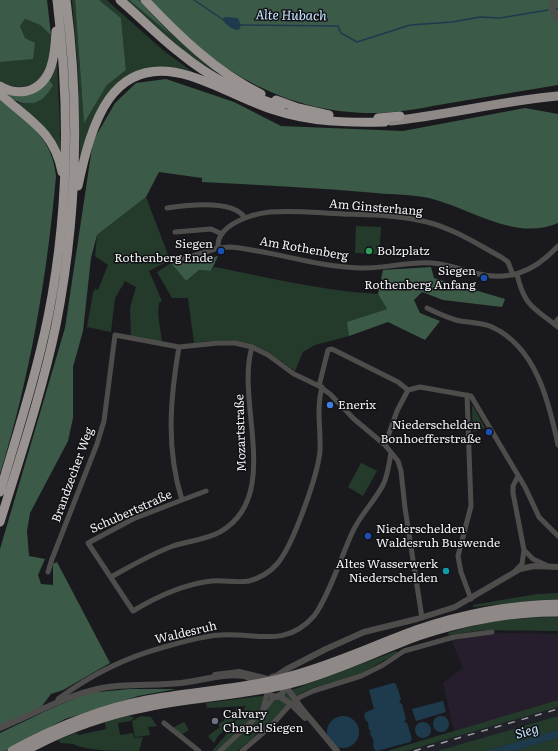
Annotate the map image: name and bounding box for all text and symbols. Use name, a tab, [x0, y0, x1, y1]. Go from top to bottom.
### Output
water label: Alte Hubach	[255, 8, 327, 24]
street label: Am Ginsterhang	[329, 197, 423, 219]
street label: Am Rothenberg	[258, 234, 350, 264]
place label: Siegen Rothenberg Ende	[114, 237, 213, 265]
place label: Bolzplatz	[377, 244, 430, 258]
marker: Siegen Rothenberg Ende	[216, 246, 226, 256]
marker: Bolzplatz	[364, 246, 374, 256]
place label: Siegen Rothenberg Anfang	[364, 264, 476, 292]
marker: Siegen Rothenberg Anfang	[479, 273, 489, 283]
street label: Mozartstraße	[232, 394, 250, 472]
place label: Enerix	[338, 398, 376, 412]
marker: Enerix	[325, 400, 335, 410]
place label: Niederschelden Bonhoefferstraße	[380, 418, 481, 446]
street label: Brandzecher Weg	[49, 425, 97, 525]
marker: Niederschelden Bonhoefferstraße	[484, 427, 494, 437]
street label: Schubertstraße	[88, 487, 174, 537]
place label: Niederschelden Waldesruh Buswende	[376, 522, 500, 550]
marker: Niederschelden Waldesruh Buswende	[363, 531, 373, 541]
place label: Altes Wasserwerk Niederschelden	[336, 557, 438, 585]
marker: Altes Wasserwerk Niederschelden	[441, 566, 451, 576]
street label: Waldesruh	[154, 619, 218, 647]
place label: Calvary Chapel Siegen	[223, 707, 303, 735]
marker: Calvary Chapel Siegen	[210, 716, 220, 726]
water label: Sieg	[513, 721, 541, 743]

